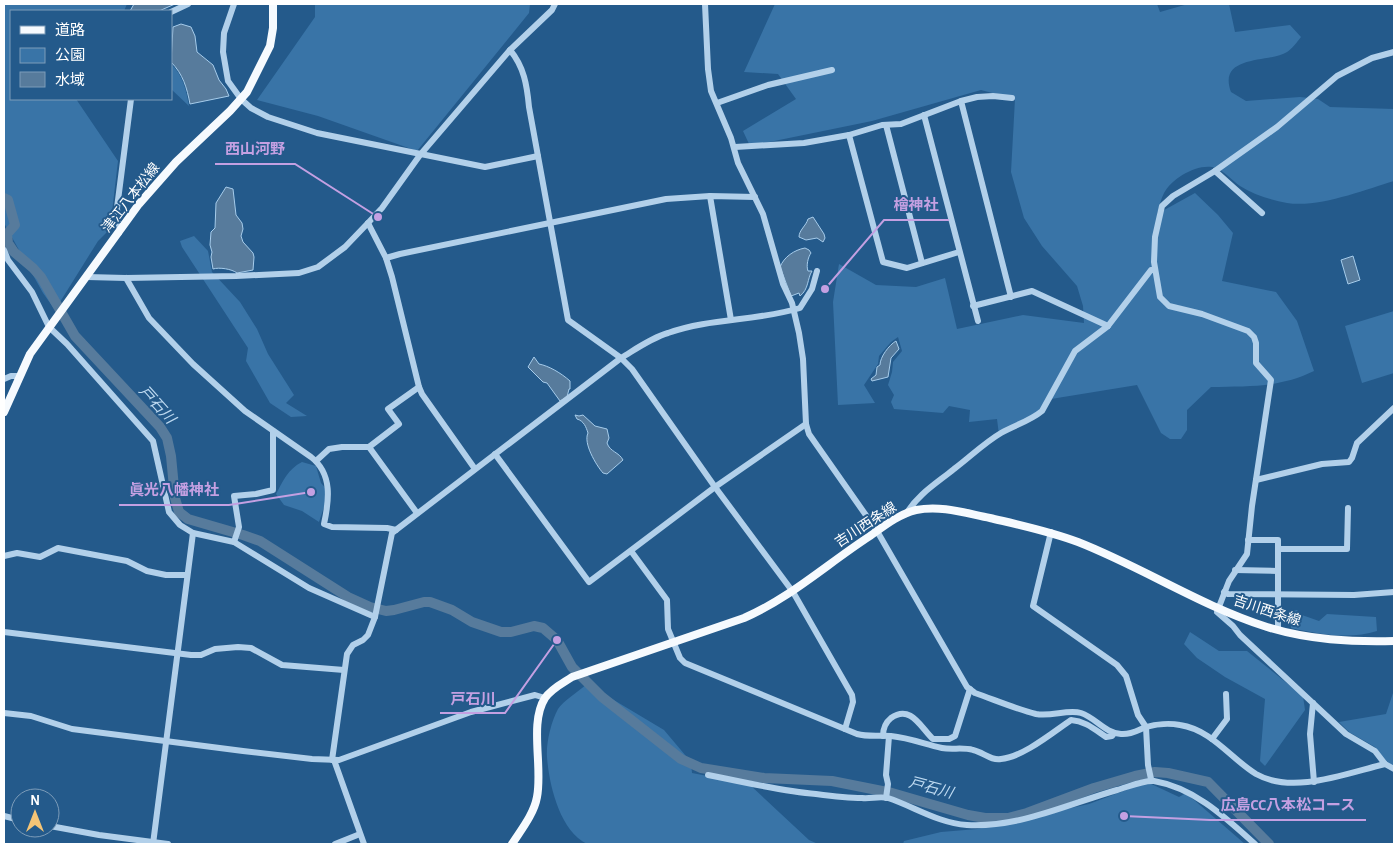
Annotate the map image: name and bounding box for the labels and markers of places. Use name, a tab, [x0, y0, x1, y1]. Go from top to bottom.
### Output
callout: 西山河野	[215, 134, 295, 164]
callout: 檜神社	[884, 190, 949, 220]
callout: 眞光八幡神社	[119, 475, 229, 505]
callout: 戸石川	[440, 683, 505, 713]
callout: 広島CC八本松コース	[1210, 790, 1366, 820]

